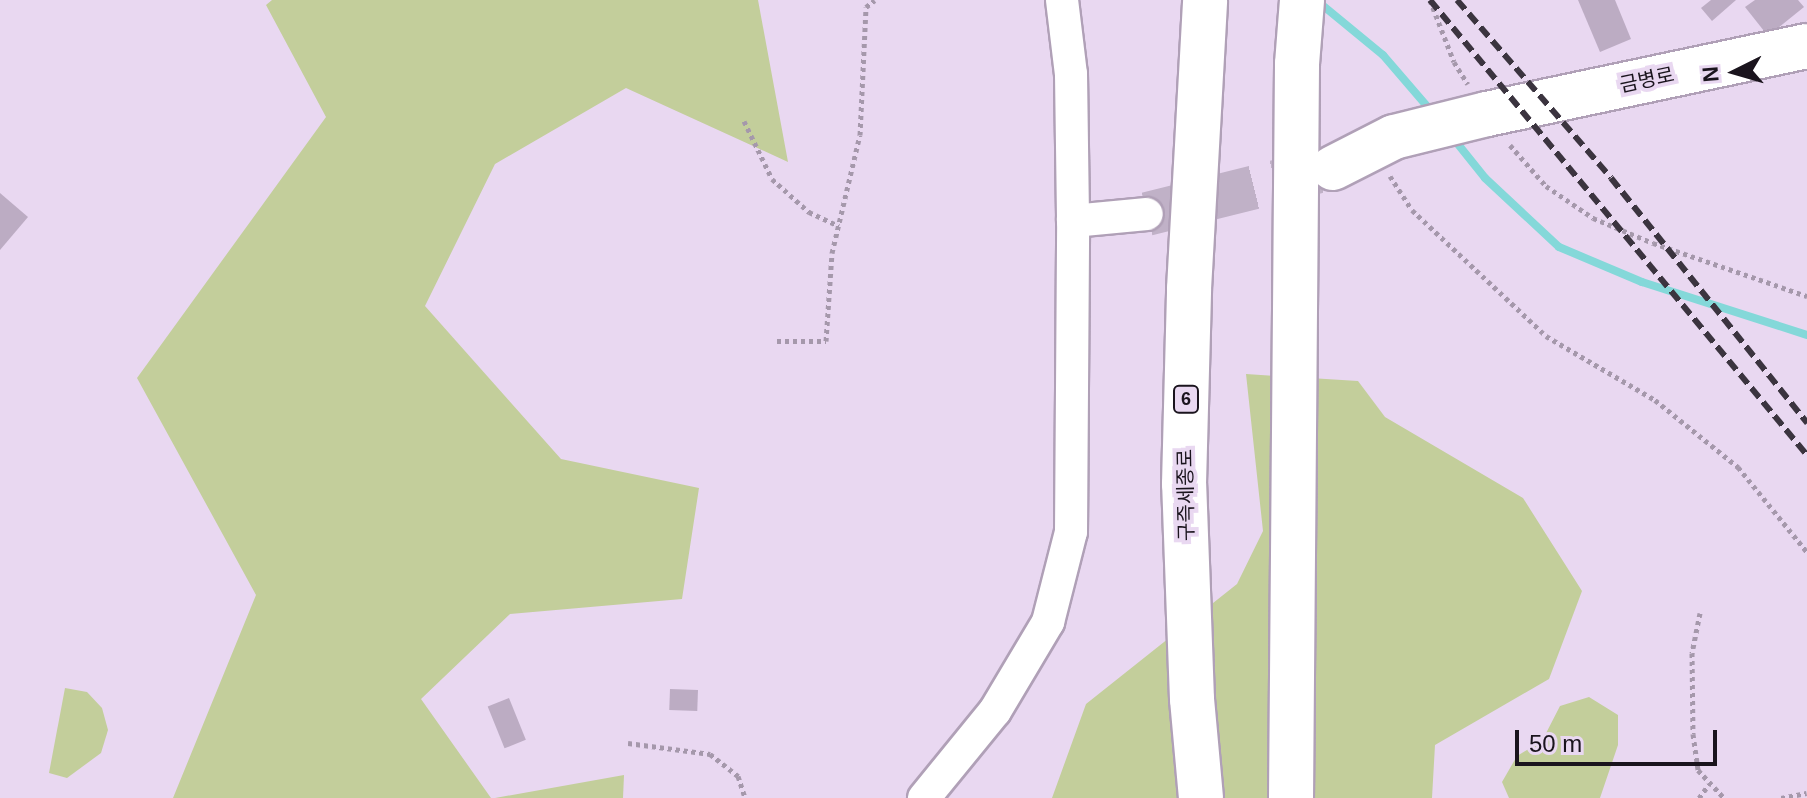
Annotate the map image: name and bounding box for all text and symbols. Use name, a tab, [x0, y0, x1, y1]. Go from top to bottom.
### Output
north arrow	[1695, 32, 1775, 112]
street label: 금병로	[1618, 63, 1676, 97]
text: N	[1697, 65, 1724, 83]
road number: 6	[1172, 385, 1200, 413]
street label: 구즉세종로	[1173, 449, 1199, 541]
scale bar	[1519, 714, 1721, 764]
text: 50 m	[1529, 730, 1582, 757]

